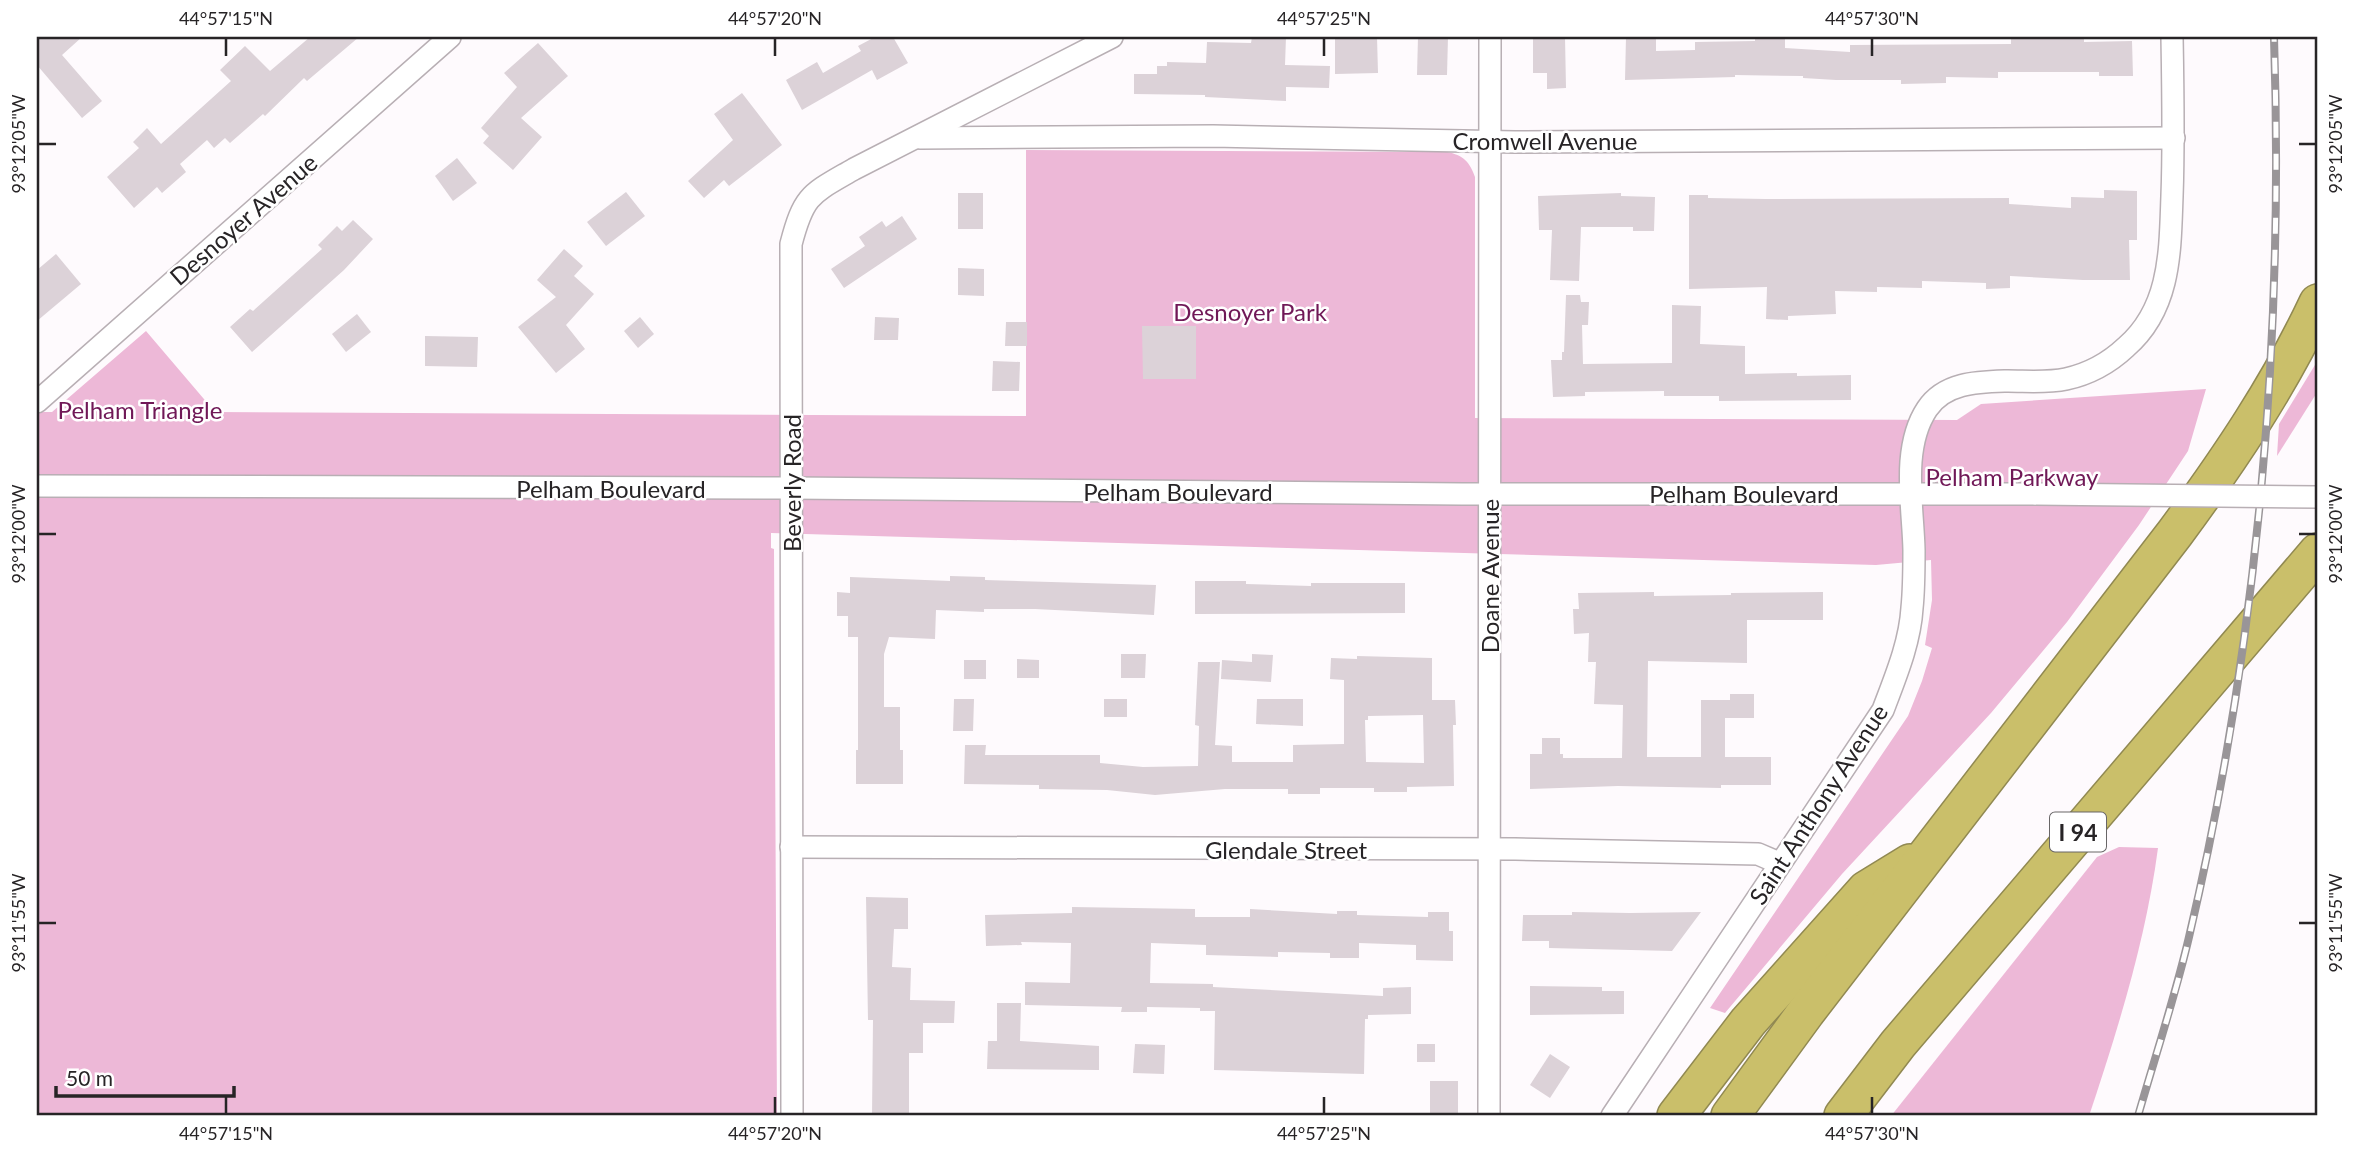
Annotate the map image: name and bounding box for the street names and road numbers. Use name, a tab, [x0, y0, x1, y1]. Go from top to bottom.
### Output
street label: Cromwell Avenue	[1453, 126, 1637, 155]
street label: Desnoyer Avenue	[163, 147, 323, 291]
street label: Beverly Road	[777, 414, 806, 552]
street label: Pelham Boulevard	[516, 474, 706, 503]
street label: Pelham Boulevard	[1083, 477, 1273, 506]
street label: Pelham Boulevard	[1649, 479, 1839, 508]
street label: Doane Avenue	[1475, 499, 1504, 653]
street label: Saint Anthony Avenue	[1743, 699, 1893, 909]
road number: I 94	[2050, 812, 2106, 852]
street label: Glendale Street	[1205, 835, 1367, 864]

